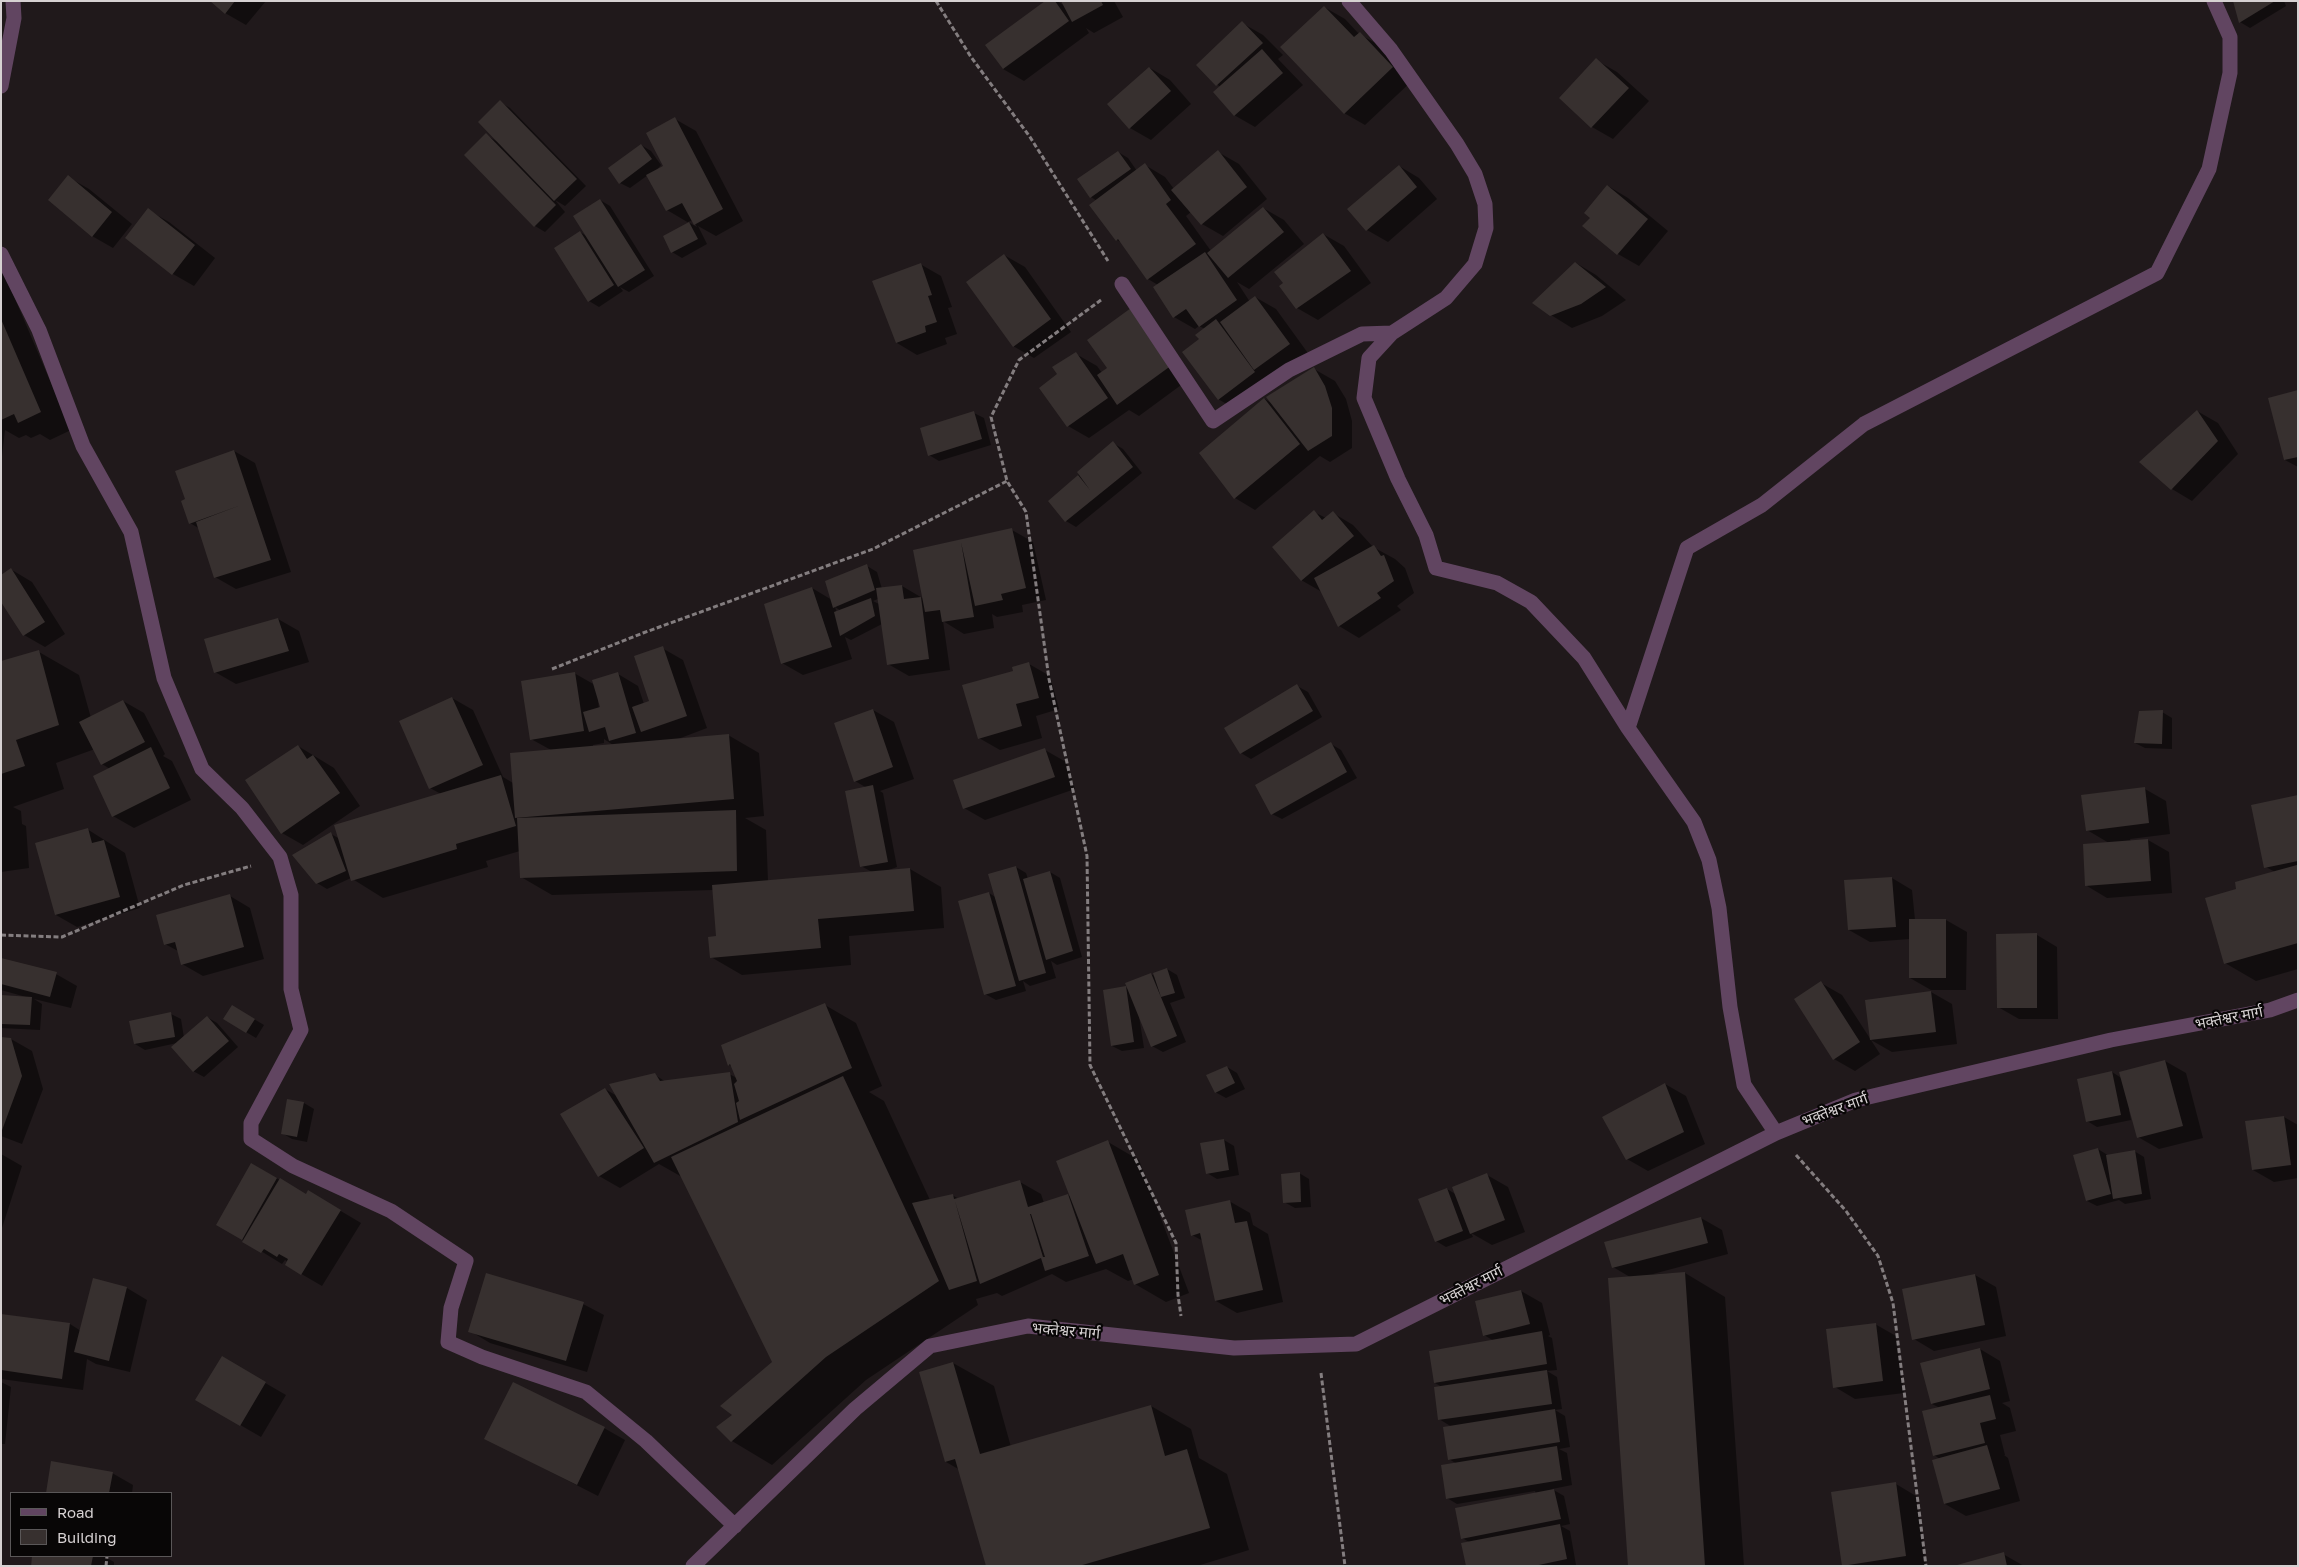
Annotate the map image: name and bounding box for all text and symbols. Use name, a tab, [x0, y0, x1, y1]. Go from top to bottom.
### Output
street label: भक्तेश्वर मार्ग	[2194, 1003, 2264, 1033]
street label: भक्तेश्वर मार्ग	[1800, 1090, 1870, 1130]
street label: भक्तेश्वर मार्ग	[1436, 1262, 1506, 1310]
street label: भक्तेश्वर मार्ग	[1031, 1319, 1101, 1343]
legend	[10, 1492, 172, 1557]
text: Road	[57, 1503, 94, 1521]
text: Building	[57, 1528, 117, 1546]

